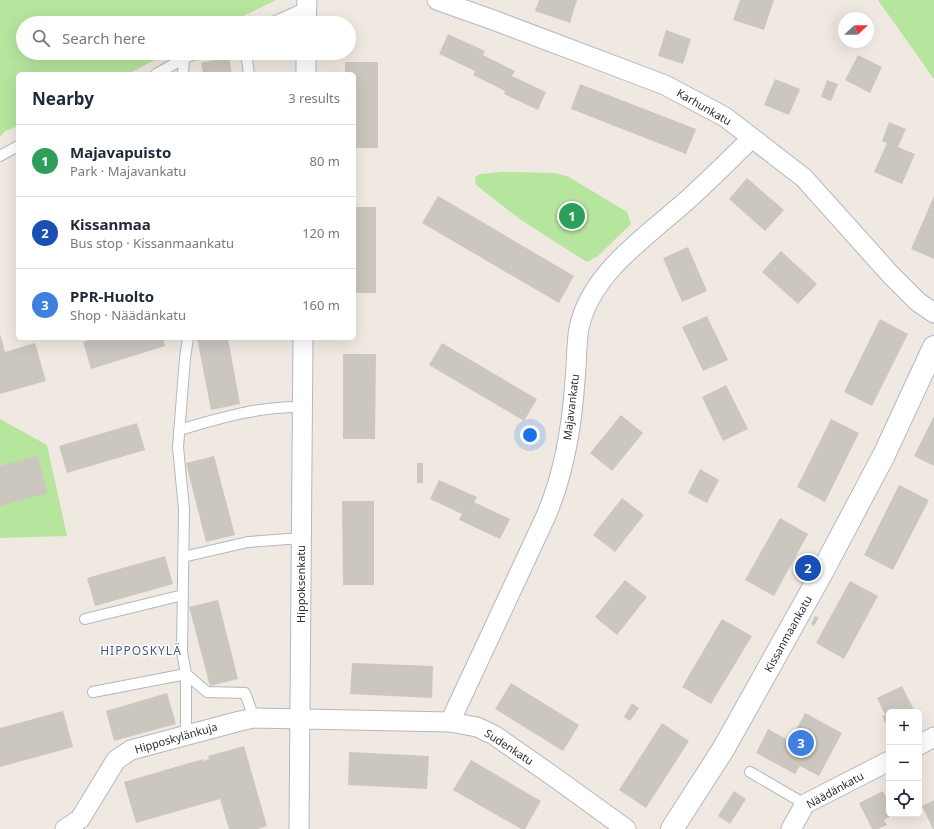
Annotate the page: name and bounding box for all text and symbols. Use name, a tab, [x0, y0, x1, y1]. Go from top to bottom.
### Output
north arrow	[838, 12, 874, 48]
search box	[16, 16, 356, 60]
icon: search	[30, 27, 52, 49]
text: Search here	[62, 28, 145, 48]
street label: Karhunkatu	[674, 85, 734, 128]
text: Nearby	[32, 87, 94, 110]
text: 3 results	[288, 89, 340, 107]
text: Majavapuisto	[70, 142, 171, 162]
text: 1	[41, 152, 49, 170]
text: 80 m	[310, 152, 340, 170]
text: Park · Majavankatu	[70, 162, 186, 180]
pin: 1	[559, 201, 585, 231]
text: Kissanmaa	[70, 214, 151, 234]
text: 2	[41, 224, 49, 242]
text: 120 m	[302, 224, 340, 242]
text: Bus stop · Kissanmaankatu	[70, 234, 234, 252]
text: PPR-Huolto	[70, 286, 154, 306]
text: 3	[41, 296, 49, 314]
text: 160 m	[302, 296, 340, 314]
text: Shop · Näädänkatu	[70, 306, 186, 324]
street label: Majavankatu	[559, 373, 582, 441]
your location	[520, 425, 540, 445]
street label: Hippoksenkatu	[293, 545, 308, 623]
pin: 2	[795, 553, 821, 583]
street label: Kissanmaankatu	[760, 593, 815, 675]
district label: HIPPOSKYLÄ	[100, 642, 182, 659]
map controls	[886, 709, 922, 817]
button: +	[886, 709, 922, 745]
street label: Hipposkylänkuja	[133, 719, 219, 757]
street label: Sudenkatu	[482, 725, 537, 768]
pin: 3	[788, 728, 814, 758]
button: −	[886, 745, 922, 781]
street label: Näädänkatu	[803, 768, 866, 811]
button: locate	[886, 781, 922, 817]

